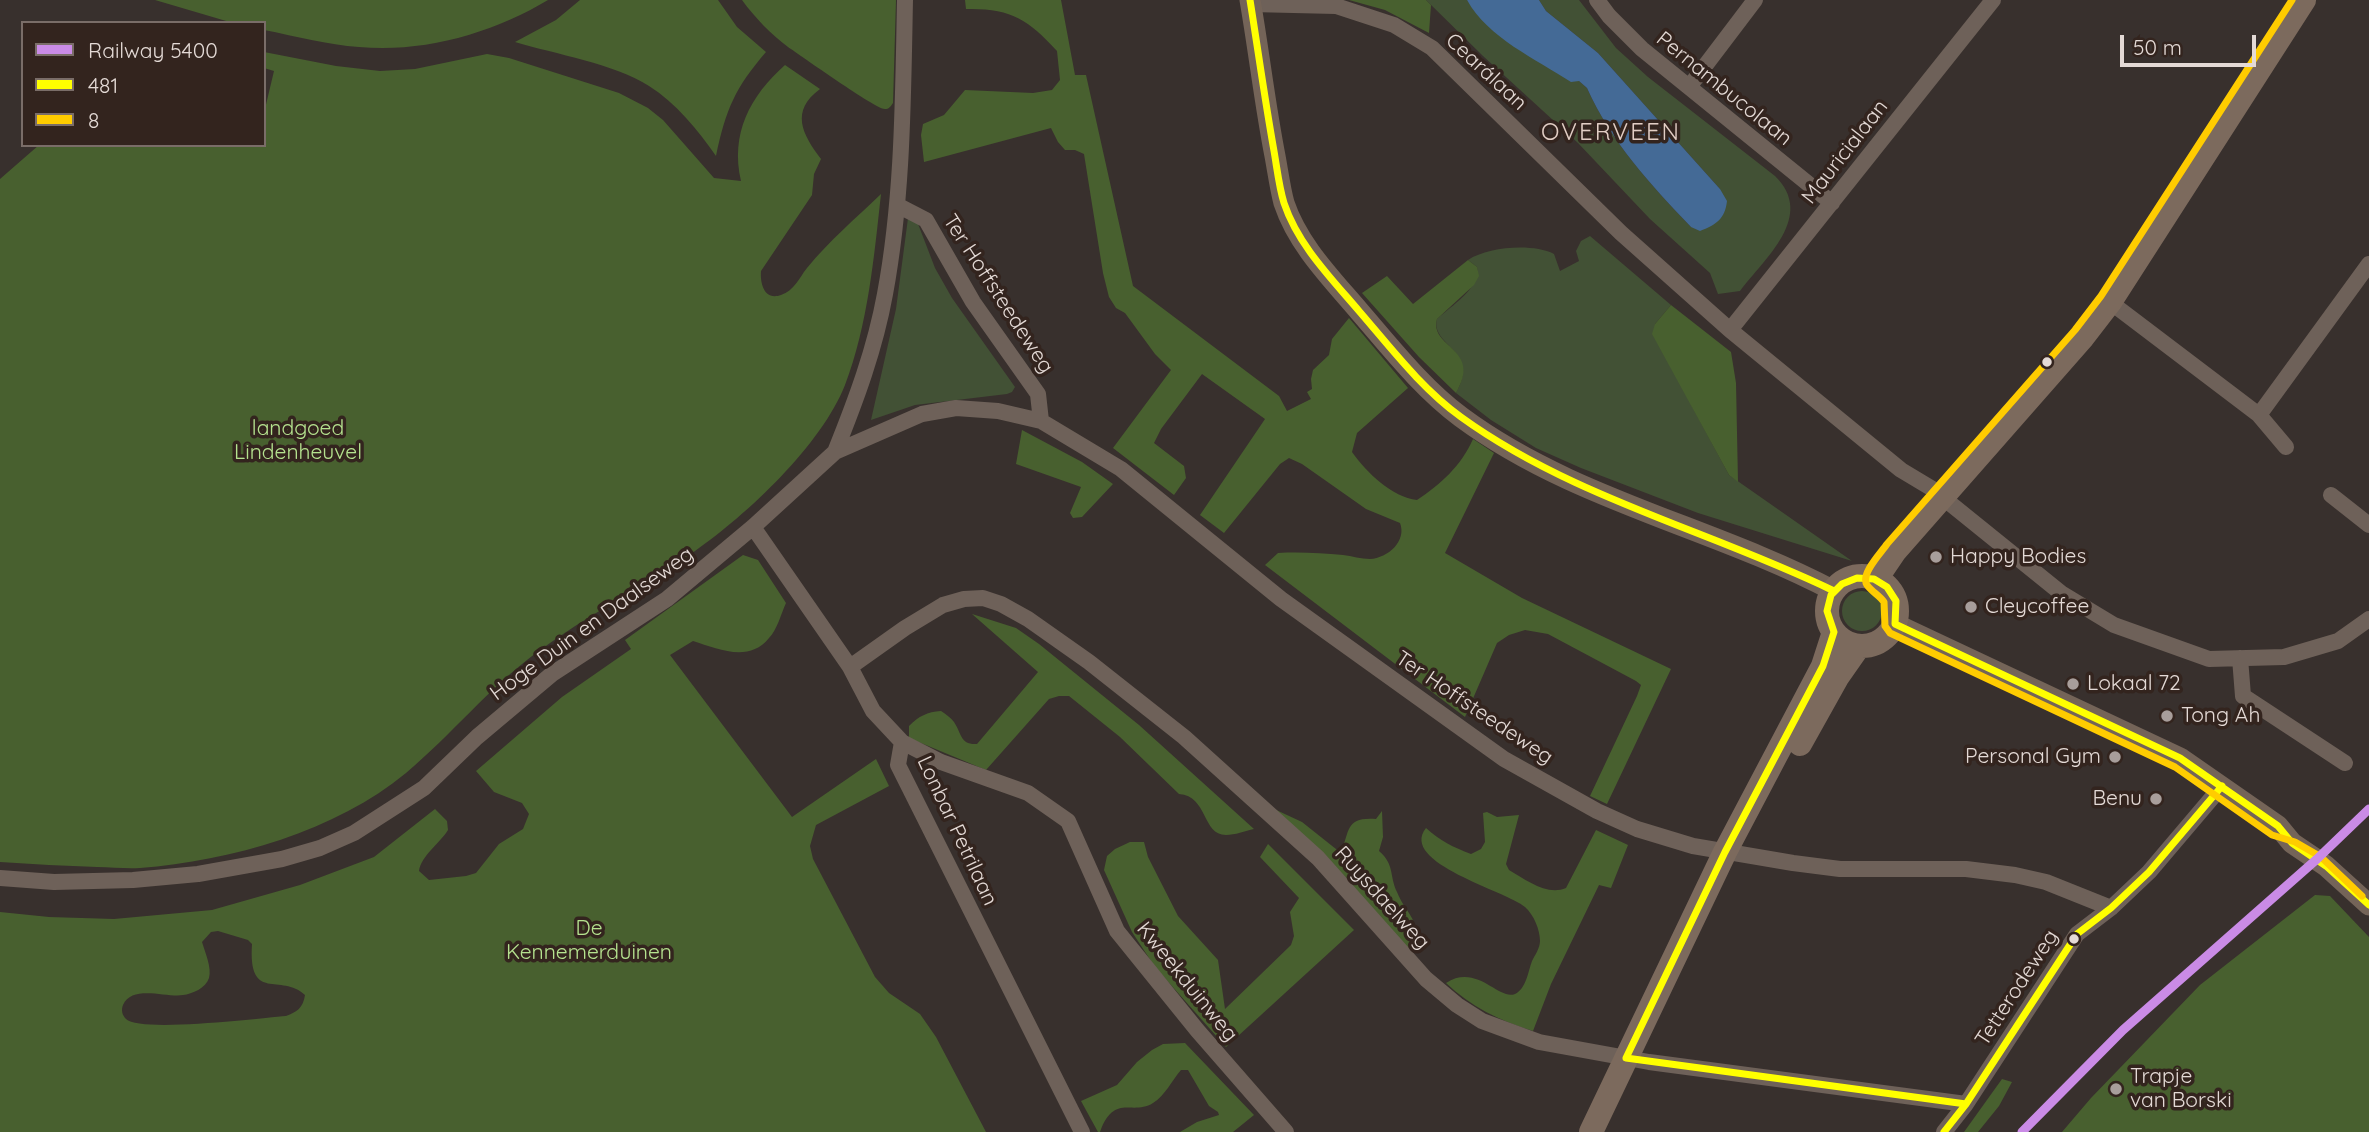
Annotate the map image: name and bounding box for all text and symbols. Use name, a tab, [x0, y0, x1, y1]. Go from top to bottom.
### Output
legend	[21, 21, 266, 147]
scale bar	[2124, 21, 2260, 65]
street label: Pernambucolaan	[1651, 27, 1797, 151]
street label: Cearálaan	[1440, 28, 1532, 116]
text: 50 m	[2133, 34, 2182, 60]
text: Railway 5400	[88, 37, 218, 63]
text: 481	[88, 72, 118, 98]
street label: Mauricialaan	[1797, 95, 1893, 209]
text: 8	[88, 107, 99, 133]
district label: OVERVEEN	[1542, 119, 1680, 147]
street label: Ter Hoffsteedeweg	[937, 210, 1059, 378]
unlabelled marker	[2040, 355, 2054, 369]
park label: landgoed Lindenheuvel	[234, 416, 362, 466]
street label: Hoge Duin en Daalseweg	[485, 542, 699, 706]
place label: Happy Bodies	[1950, 544, 2086, 570]
marker: Happy Bodies	[1928, 549, 1944, 565]
place label: Cleycoffee	[1985, 594, 2089, 620]
marker: Cleycoffee	[1963, 599, 1979, 615]
street label: Ter Hoffsteedeweg	[1390, 646, 1558, 770]
place label: Lokaal 72	[2087, 671, 2181, 697]
marker: Lokaal 72	[2065, 676, 2081, 692]
place label: Tong Ah	[2181, 703, 2260, 729]
marker: Tong Ah	[2159, 708, 2175, 724]
place label: Personal Gym	[1965, 744, 2101, 770]
marker: Personal Gym	[2107, 749, 2123, 765]
street label: Lonbar Petrilaan	[911, 752, 1003, 910]
place label: Benu	[2092, 786, 2142, 812]
marker: Benu	[2148, 791, 2164, 807]
street label: Ruysdaelweg	[1329, 841, 1435, 955]
park label: De Kennemerduinen	[506, 916, 672, 966]
street label: Kweekduinweg	[1131, 917, 1243, 1047]
street label: Tetterodeweg	[1970, 925, 2064, 1051]
unlabelled marker	[2067, 932, 2081, 946]
place label: Trapje van Borski	[2130, 1064, 2232, 1114]
marker: Trapje van Borski	[2108, 1081, 2124, 1097]

